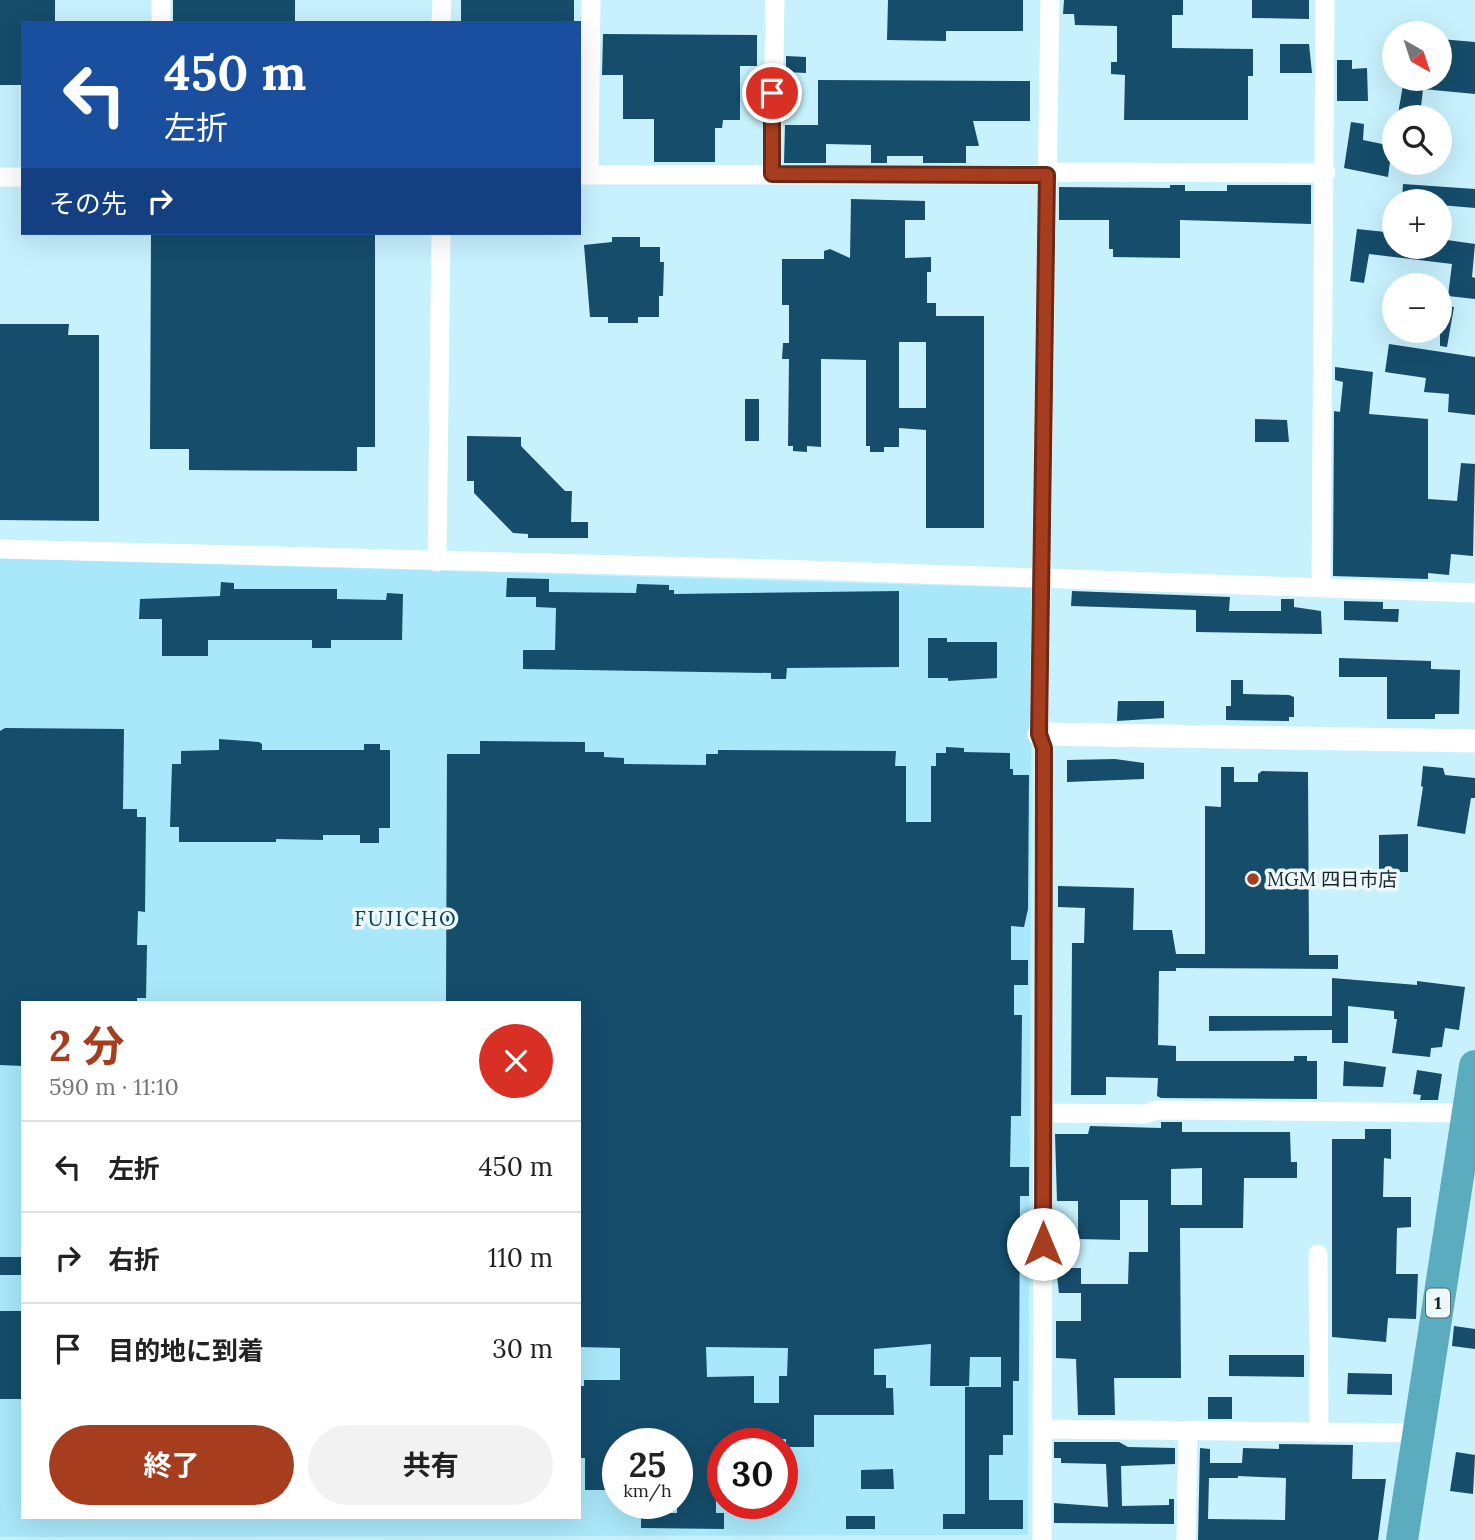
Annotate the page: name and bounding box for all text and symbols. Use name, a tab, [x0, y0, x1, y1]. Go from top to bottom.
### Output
north arrow	[1382, 21, 1452, 91]
map controls	[1382, 21, 1452, 343]
text: 450 m	[164, 41, 306, 103]
icon: left	[49, 49, 140, 140]
pin	[742, 63, 802, 123]
icon: arrive	[753, 74, 791, 112]
button: search	[1382, 105, 1452, 175]
text: 左折	[164, 107, 228, 148]
icon: right	[141, 182, 179, 220]
text: その先	[49, 187, 127, 220]
button: +	[1382, 189, 1452, 259]
button: −	[1382, 273, 1452, 343]
place label: MGM 四日市店	[1267, 867, 1397, 891]
marker: MGM 四日市店	[1245, 871, 1261, 887]
district label: FUJICHO	[354, 905, 458, 932]
text: 2 分	[49, 1019, 124, 1073]
button: close	[479, 1024, 553, 1098]
text: 590 m · 11:10	[49, 1072, 179, 1101]
icon: left	[49, 1148, 87, 1186]
text: 450 m	[479, 1150, 553, 1183]
text: 左折	[108, 1152, 160, 1185]
position arrow	[1006, 1207, 1080, 1281]
icon: right	[49, 1239, 87, 1277]
text: 110 m	[488, 1241, 553, 1274]
text: 右折	[108, 1243, 160, 1276]
road number: 1	[1426, 1288, 1450, 1318]
icon: arrive	[49, 1330, 87, 1368]
text: 30 m	[492, 1332, 553, 1365]
text: 目的地に到着	[108, 1334, 264, 1367]
button: 終了	[49, 1425, 294, 1505]
button: 共有	[308, 1425, 553, 1505]
speed limit sign: 30	[707, 1428, 798, 1519]
text: 25	[629, 1442, 666, 1487]
text: km/h	[623, 1479, 672, 1502]

